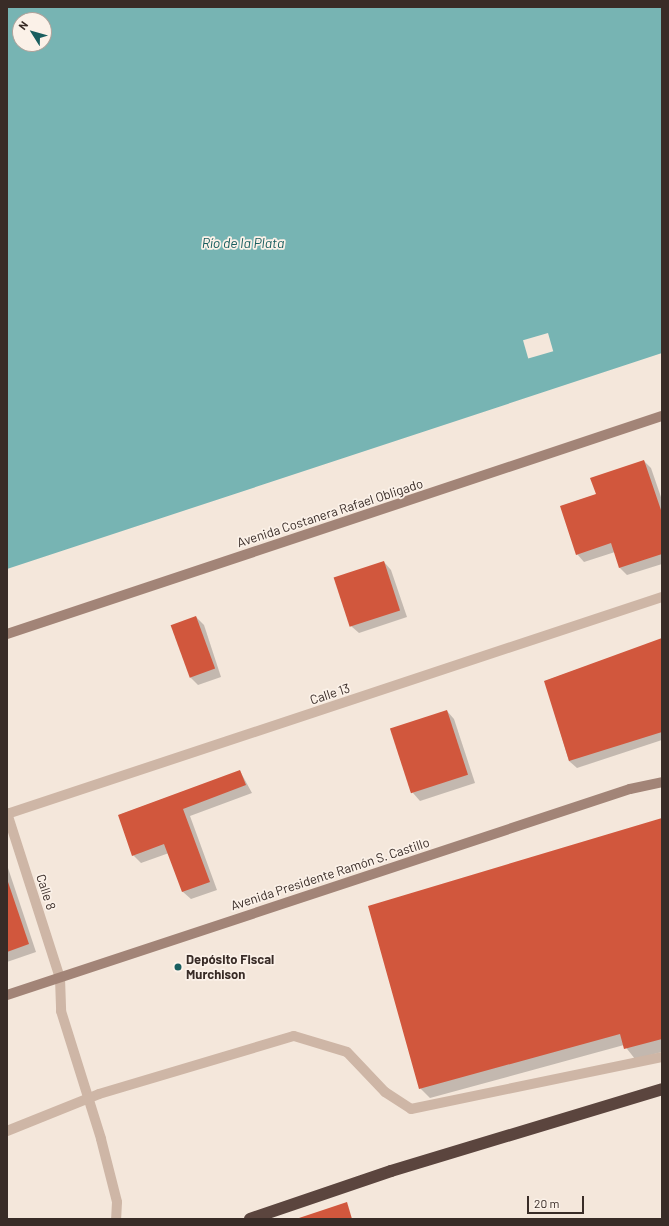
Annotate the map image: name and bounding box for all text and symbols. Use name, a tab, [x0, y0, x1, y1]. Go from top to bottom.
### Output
north arrow	[12, 12, 52, 52]
text: N	[15, 18, 30, 32]
water label: Río de la Plata	[202, 235, 284, 251]
street label: Avenida Costanera Rafael Obligado	[235, 475, 425, 551]
street label: Calle 13	[308, 680, 352, 708]
street label: Avenida Presidente Ramón S. Castillo	[229, 834, 431, 914]
street label: Calle 8	[33, 872, 59, 912]
place label: Depósito Fiscal Murchison	[186, 952, 274, 983]
marker: Depósito Fiscal Murchison	[173, 962, 183, 972]
scale bar	[529, 1188, 586, 1214]
text: 20 m	[534, 1196, 560, 1210]

